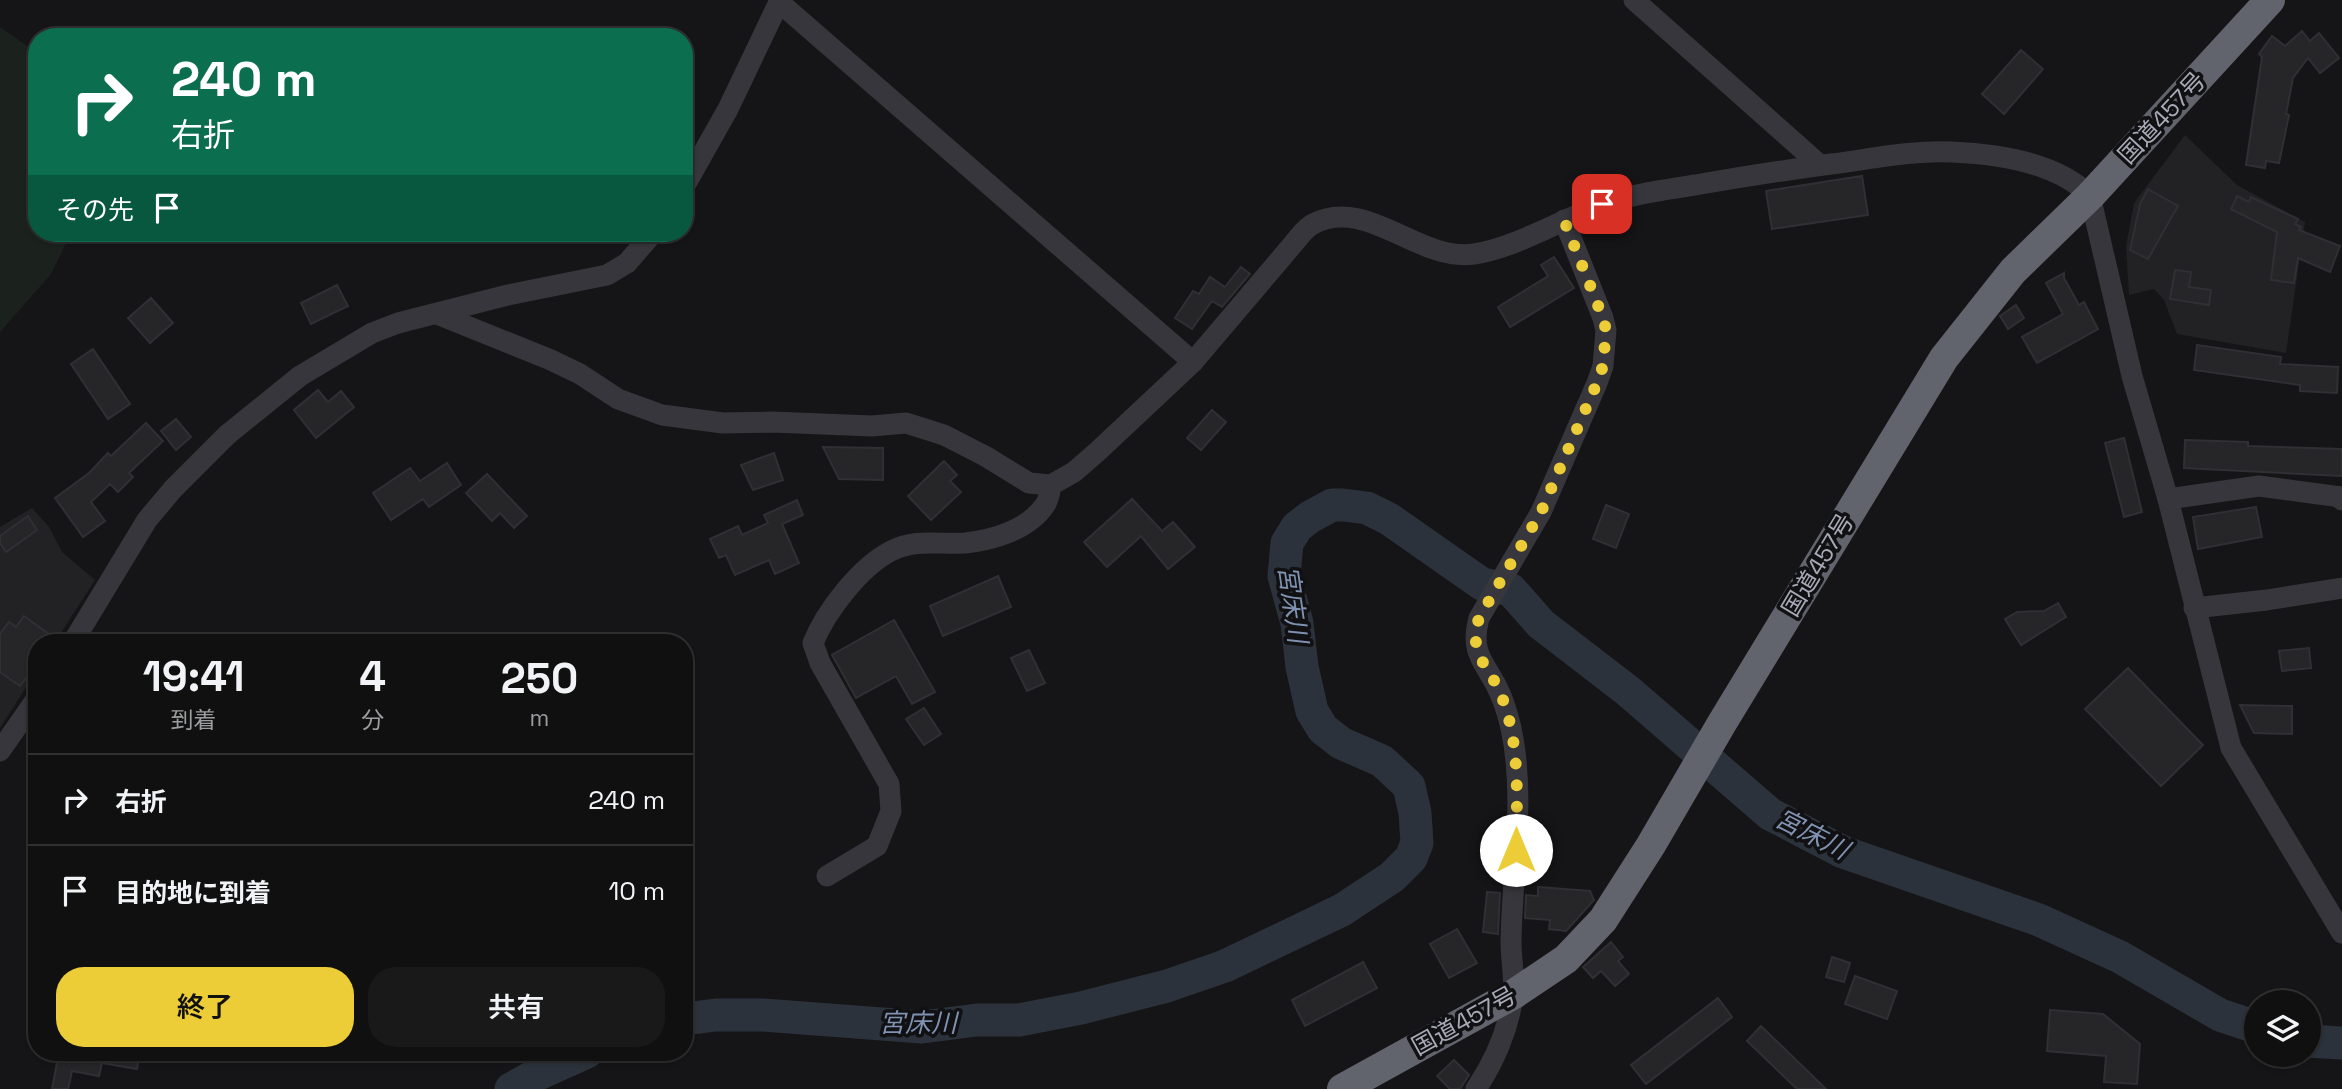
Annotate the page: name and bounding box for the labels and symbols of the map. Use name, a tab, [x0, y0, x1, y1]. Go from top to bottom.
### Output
street label: 国道457号	[2111, 65, 2212, 170]
pin	[1572, 174, 1632, 234]
street label: 国道457号	[1775, 508, 1860, 622]
water label: 宮床川	[1271, 563, 1316, 648]
water label: 宮床川	[1770, 801, 1857, 868]
position arrow	[1479, 813, 1553, 887]
street label: 国道457号	[1406, 979, 1521, 1062]
water label: 宮床川	[879, 1006, 960, 1040]

